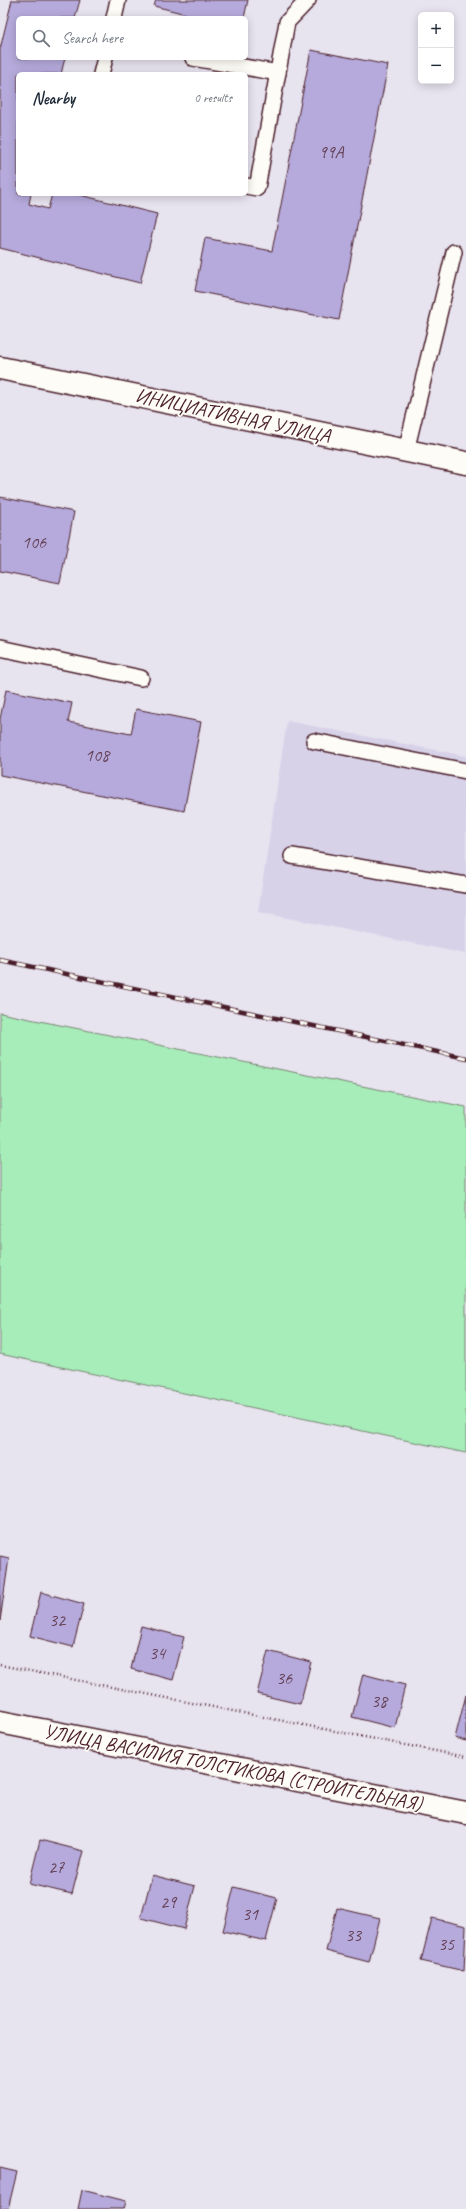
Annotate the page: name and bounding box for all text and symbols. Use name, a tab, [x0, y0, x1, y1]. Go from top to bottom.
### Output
map controls	[418, 12, 454, 84]
button: +	[418, 12, 454, 48]
search box	[16, 16, 248, 60]
icon: search	[30, 27, 52, 49]
text: Search here	[62, 29, 123, 48]
button: −	[418, 48, 454, 84]
text: Nearby	[32, 88, 75, 109]
text: 0 results	[194, 90, 232, 106]
house number: 99А	[318, 141, 345, 163]
street label: ИНИЦИАТИВНАЯ УЛИЦА	[133, 383, 333, 449]
house number: 106	[22, 531, 47, 553]
house number: 108	[85, 744, 111, 766]
house number: 32	[49, 1609, 67, 1631]
house number: 34	[149, 1642, 167, 1664]
house number: 36	[276, 1667, 293, 1689]
house number: 38	[371, 1690, 389, 1712]
street label: УЛИЦА ВАСИЛИЯ ТОЛСТИКОВА (СТРОИТЕЛЬНАЯ)	[42, 1718, 426, 1817]
house number: 27	[48, 1856, 65, 1878]
house number: 29	[160, 1891, 178, 1913]
house number: 31	[242, 1903, 259, 1925]
house number: 33	[345, 1924, 363, 1946]
house number: 35	[438, 1933, 455, 1955]

